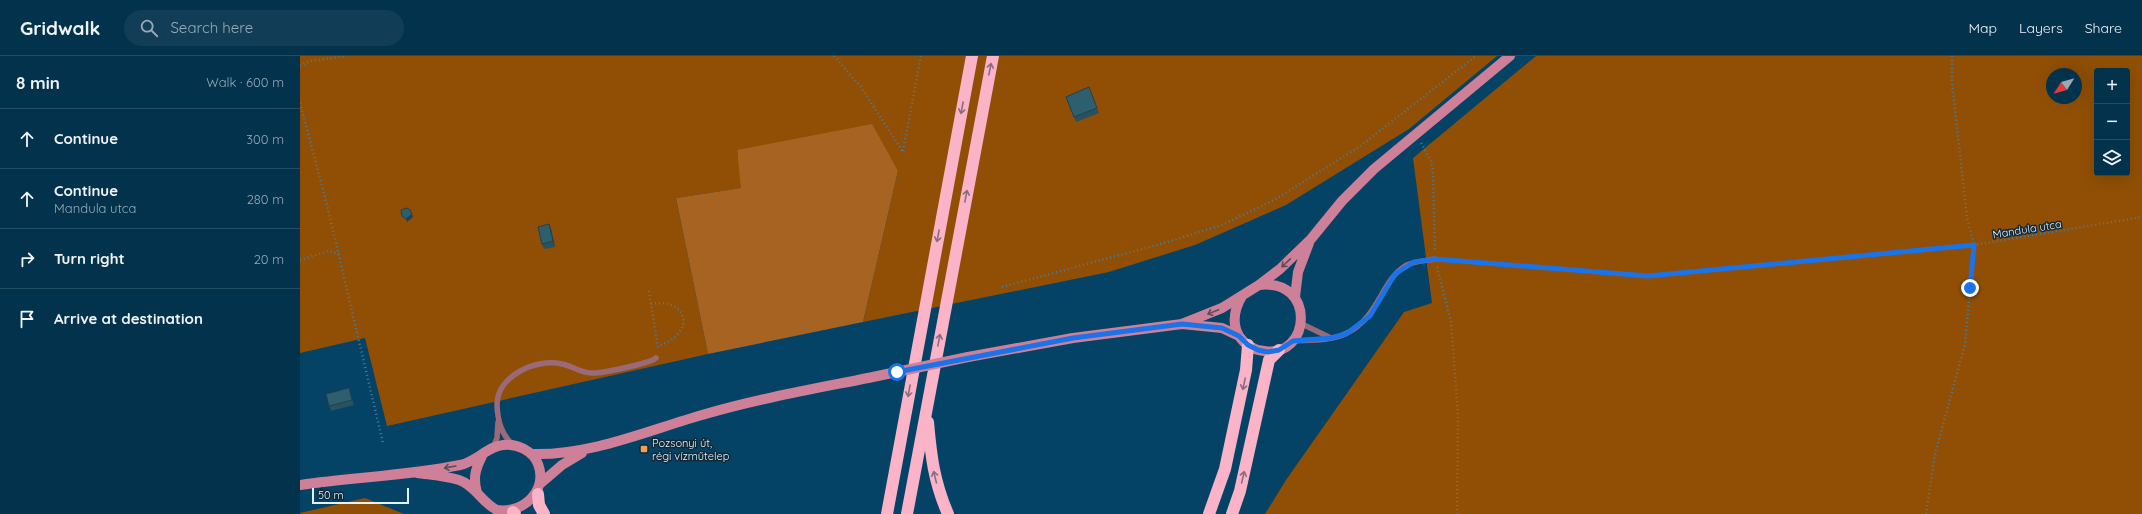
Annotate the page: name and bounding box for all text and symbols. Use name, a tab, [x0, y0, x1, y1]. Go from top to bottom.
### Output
search box	[124, 10, 404, 46]
text: Gridwalk	[20, 16, 100, 40]
icon: search	[138, 17, 160, 39]
text: Search here	[170, 18, 253, 37]
text: Map	[1968, 19, 1997, 37]
text: Layers	[2019, 19, 2063, 37]
text: Share	[2085, 19, 2122, 37]
one-way arrow	[987, 62, 995, 75]
north arrow	[2046, 68, 2082, 104]
map controls	[2094, 68, 2130, 176]
button: +	[2094, 68, 2130, 104]
text: 8 min	[16, 72, 60, 93]
text: Walk · 600 m	[206, 74, 284, 90]
one-way arrow	[958, 101, 966, 114]
button: −	[2094, 104, 2130, 140]
icon: ahead	[16, 128, 38, 150]
text: Continue	[54, 129, 118, 148]
text: 300 m	[246, 131, 284, 147]
button: layers	[2094, 140, 2130, 176]
text: Continue	[54, 181, 118, 200]
icon: ahead	[16, 188, 38, 210]
one-way arrow	[963, 190, 971, 203]
text: 280 m	[247, 191, 284, 207]
text: Mandula utca	[54, 200, 136, 216]
street label: Mandula utca	[1991, 217, 2063, 241]
one-way arrow	[934, 229, 942, 242]
icon: right	[16, 248, 38, 270]
text: Turn right	[54, 249, 125, 268]
text: 20 m	[254, 251, 284, 267]
one-way arrow	[1281, 258, 1291, 268]
route end	[1961, 279, 1979, 297]
icon: arrive	[16, 308, 38, 330]
one-way arrow	[1207, 308, 1219, 316]
text: Arrive at destination	[54, 309, 203, 328]
one-way arrow	[935, 334, 943, 347]
route start	[888, 363, 906, 381]
one-way arrow	[1239, 377, 1247, 390]
one-way arrow	[905, 385, 913, 398]
place label: Pozsonyi út, régi vízműtelep	[652, 436, 730, 463]
marker: Pozsonyi út, régi vízműtelep	[639, 444, 649, 454]
one-way arrow	[444, 463, 457, 471]
one-way arrow	[931, 471, 938, 484]
one-way arrow	[1240, 471, 1248, 484]
scale bar	[312, 486, 409, 505]
text: 50 m	[318, 488, 344, 502]

